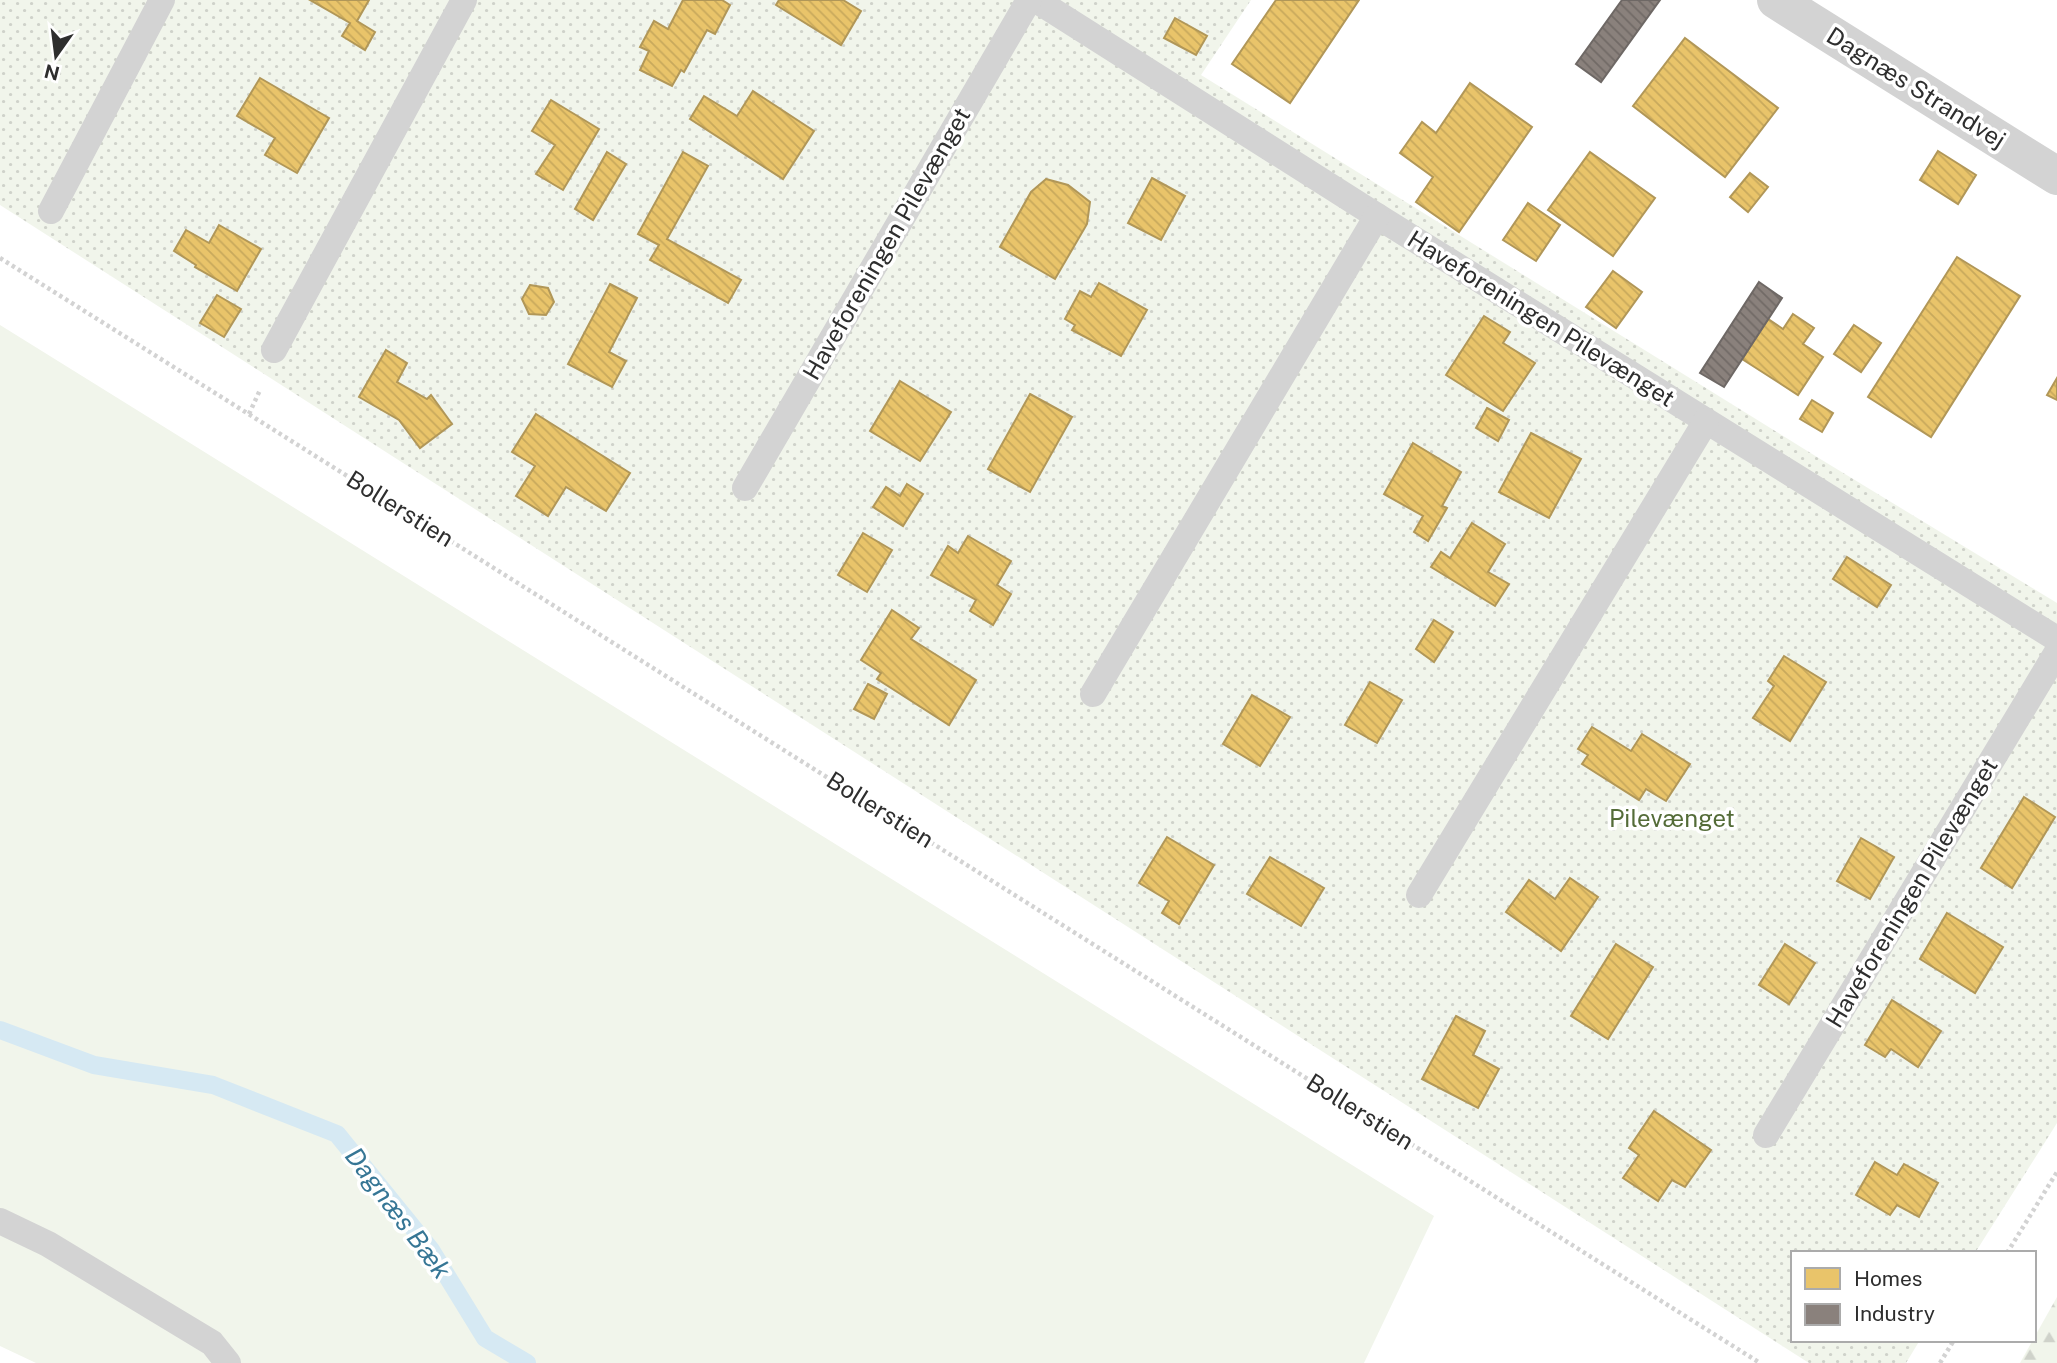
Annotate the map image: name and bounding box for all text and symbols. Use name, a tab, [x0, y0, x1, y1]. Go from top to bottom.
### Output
north arrow	[21, 21, 91, 91]
street label: Dagnæs Strandvej	[1822, 21, 2011, 153]
text: N	[42, 60, 62, 85]
street label: Haveforeningen Pilevænget	[797, 103, 976, 384]
street label: Haveforeningen Pilevænget	[1403, 224, 1680, 412]
street label: Bollerstien	[342, 464, 459, 552]
street label: Haveforeningen Pilevænget	[1819, 753, 2003, 1032]
street label: Bollerstien	[822, 765, 939, 853]
park label: Pilevænget	[1609, 804, 1735, 832]
street label: Bollerstien	[1302, 1067, 1419, 1155]
water label: Dagnæs Bæk	[339, 1141, 458, 1285]
legend	[1791, 1251, 2036, 1342]
text: Homes	[1854, 1266, 1922, 1291]
text: Industry	[1854, 1301, 1935, 1326]

